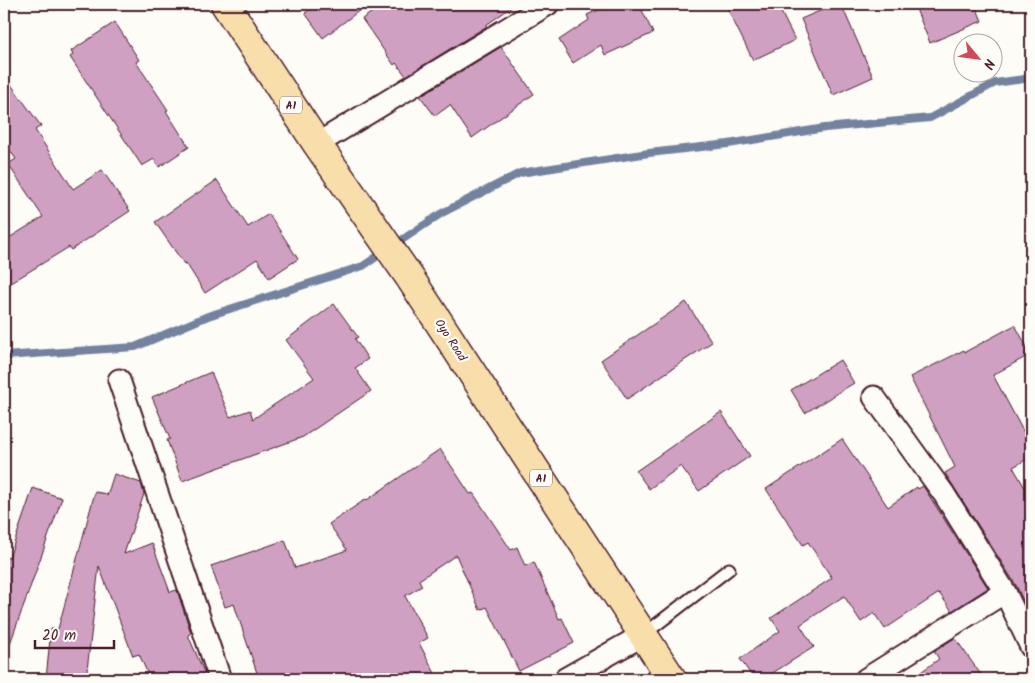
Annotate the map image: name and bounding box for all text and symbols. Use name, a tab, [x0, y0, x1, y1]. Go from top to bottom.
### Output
north arrow	[952, 32, 1002, 82]
text: N	[977, 55, 1000, 73]
road number: A1	[280, 96, 302, 114]
street label: Oyo Road	[430, 315, 472, 366]
road number: A1	[530, 469, 552, 486]
scale bar	[35, 618, 114, 650]
text: 20 m	[42, 624, 76, 648]

